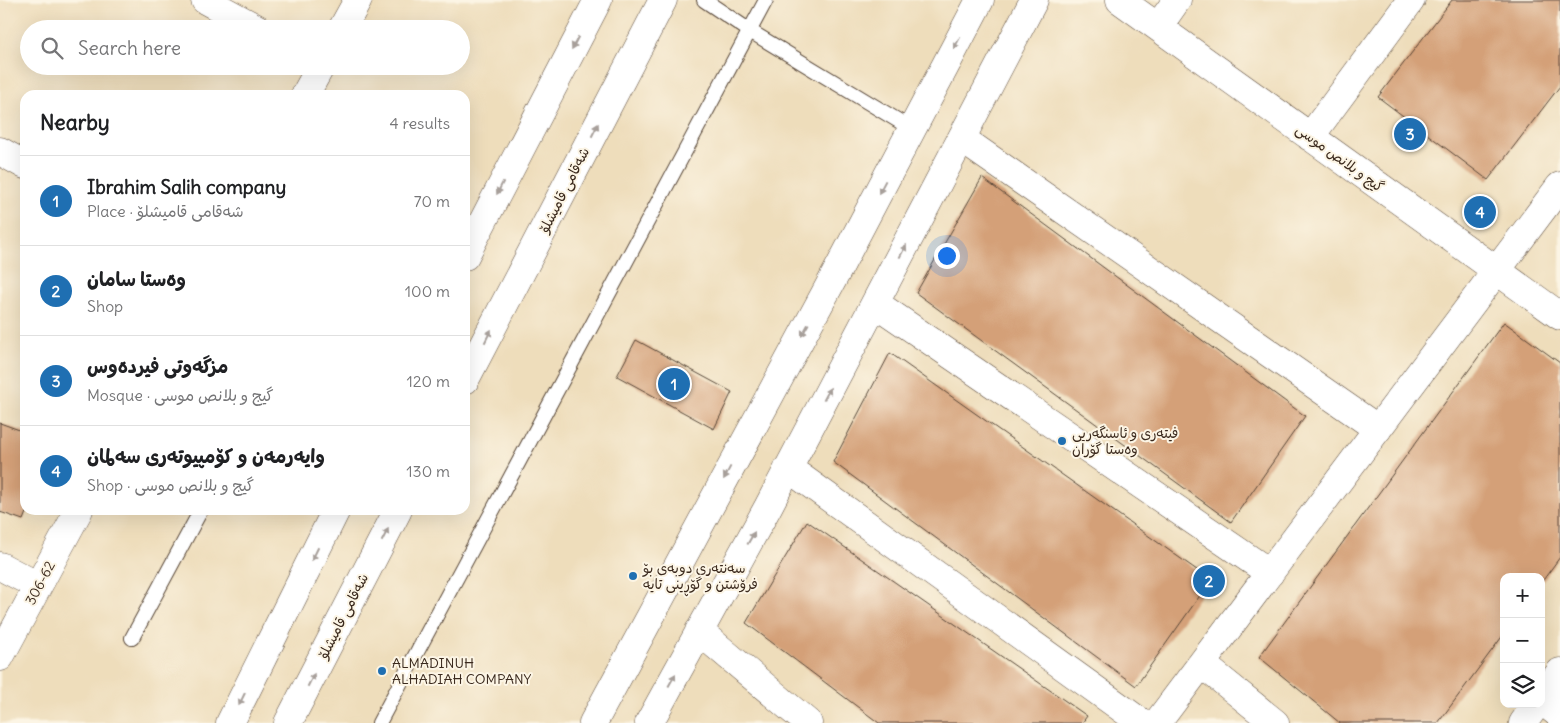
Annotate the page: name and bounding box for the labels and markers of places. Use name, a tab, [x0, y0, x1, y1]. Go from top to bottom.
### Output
pin: 3	[1394, 115, 1426, 153]
pin: 4	[1464, 193, 1496, 231]
pin: 1	[658, 365, 690, 403]
place label: فیتەری و ئاسنگەریی وەستا گۆران	[1072, 424, 1178, 458]
marker: فیتەری و ئاسنگەریی وەستا گۆران	[1056, 435, 1068, 447]
place label: سەنتەری دوبەی بۆ فرۆشتن و گۆڕینی تایە	[642, 559, 758, 597]
pin: 2	[1193, 562, 1225, 600]
marker: سەنتەری دوبەی بۆ فرۆشتن و گۆڕینی تایە	[627, 570, 639, 582]
place label: ALMADINUH ALHADIAH COMPANY	[392, 654, 532, 688]
marker: ALMADINUH ALHADIAH COMPANY	[376, 665, 388, 677]

